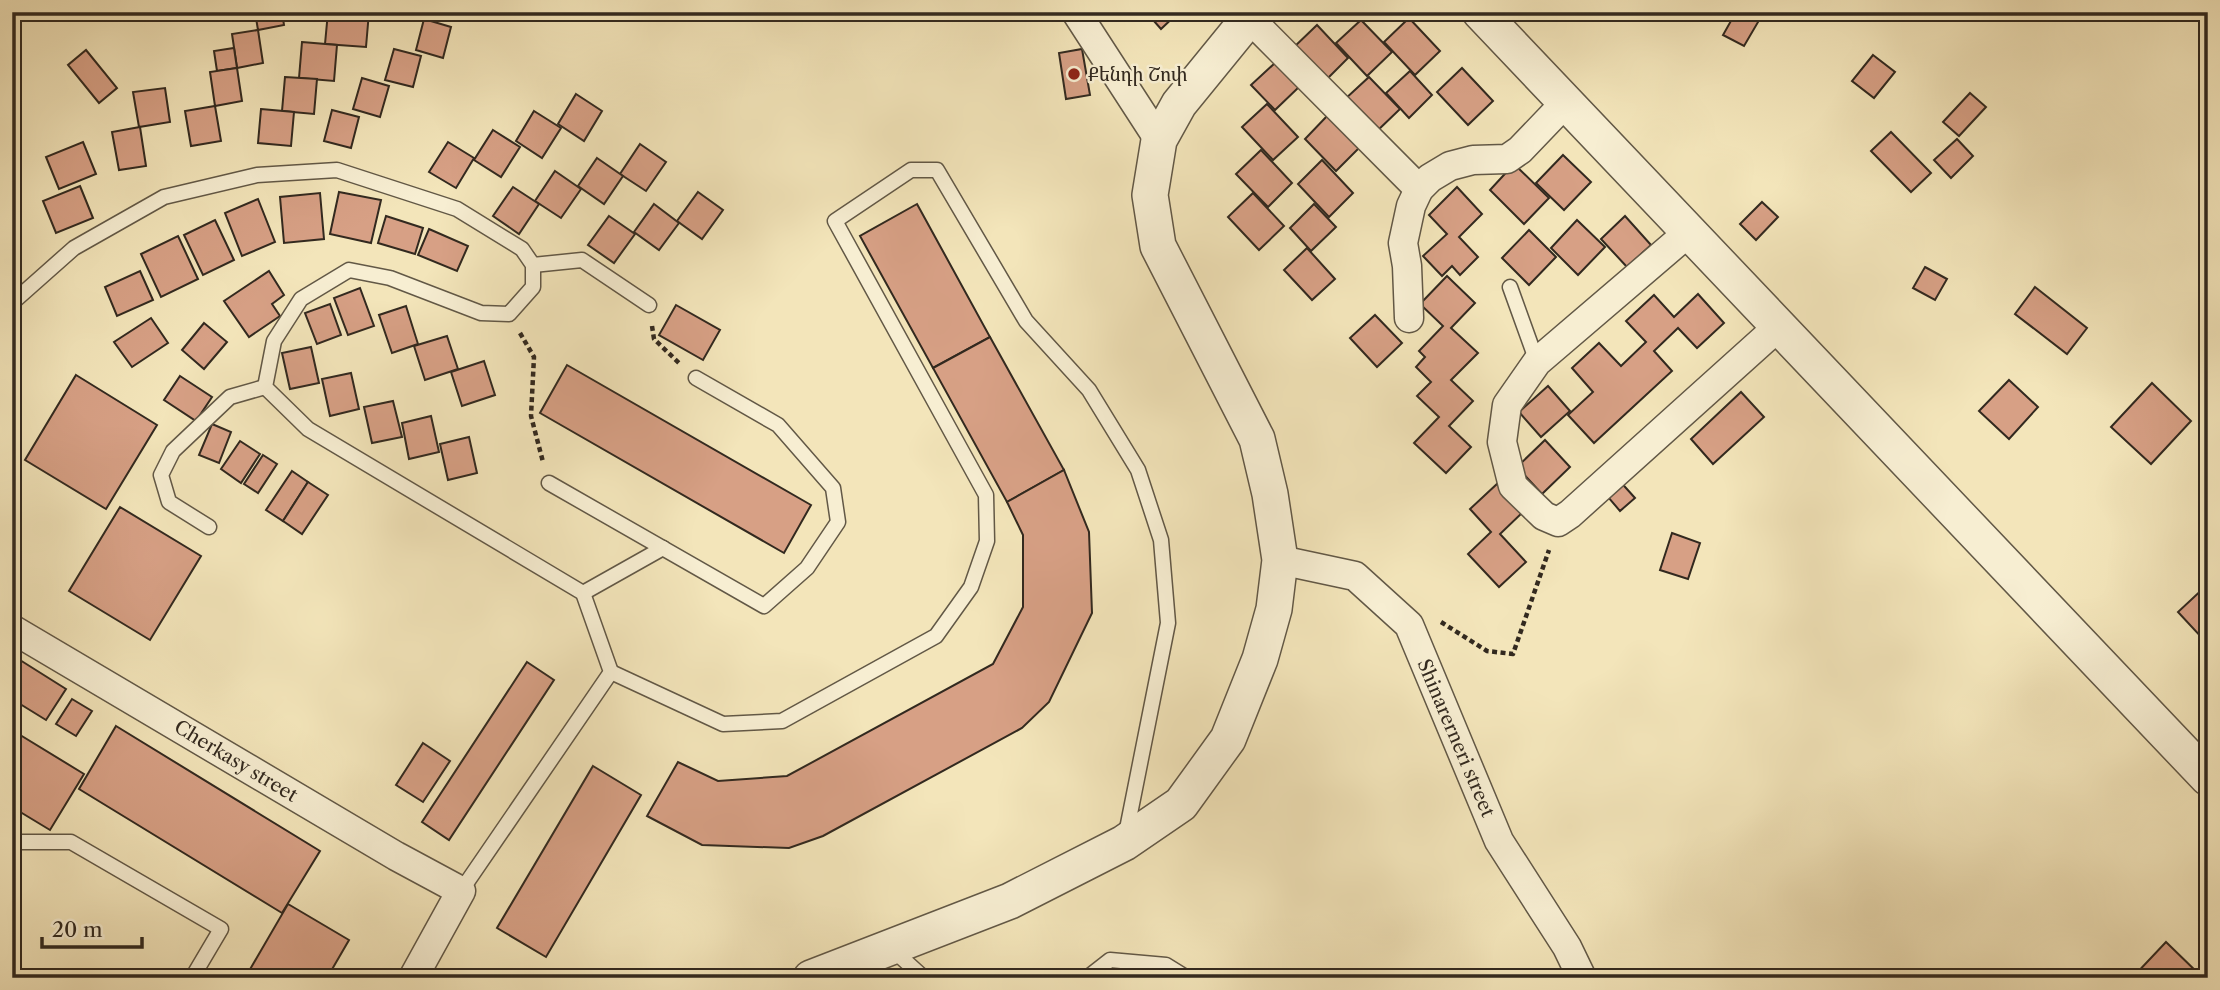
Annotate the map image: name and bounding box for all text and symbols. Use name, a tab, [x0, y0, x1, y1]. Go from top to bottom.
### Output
place label: Քենդի Շոփ	[1088, 63, 1187, 86]
marker: Քենդի Շոփ	[1066, 66, 1082, 82]
street label: Shinarerneri street	[1412, 656, 1500, 821]
street label: Cherkasy street	[170, 715, 302, 807]
scale bar	[42, 906, 142, 950]
text: 20 m	[52, 917, 103, 942]

